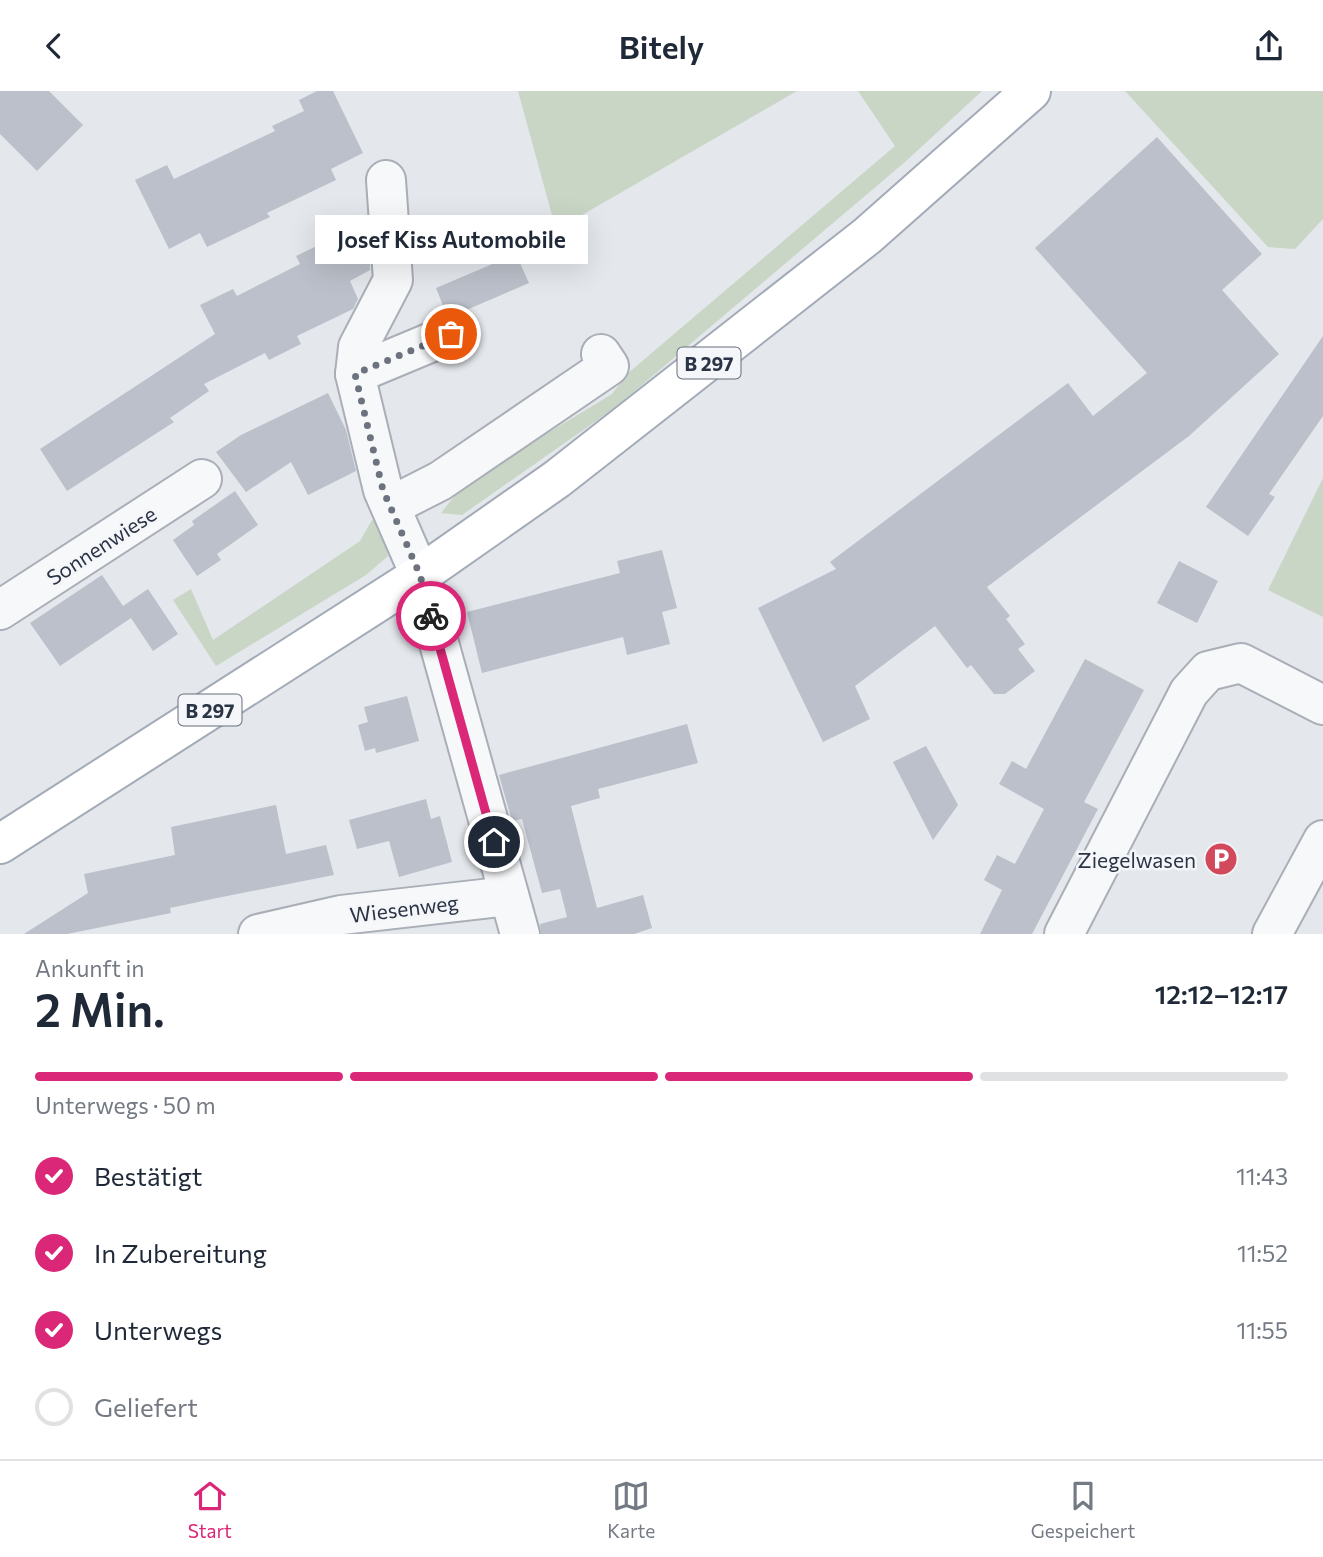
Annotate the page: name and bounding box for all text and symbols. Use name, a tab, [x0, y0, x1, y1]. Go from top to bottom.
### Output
text: Bitely	[619, 26, 704, 66]
icon: back	[35, 27, 73, 65]
icon: share	[1250, 27, 1288, 65]
callout: Josef Kiss Automobile	[314, 215, 588, 264]
text: Josef Kiss Automobile	[337, 225, 566, 253]
pin	[421, 304, 481, 364]
icon: bag	[432, 315, 470, 353]
road number: B 297	[678, 347, 740, 379]
street label: Sonnenwiese	[41, 500, 161, 590]
courier	[396, 581, 466, 651]
icon: bike	[412, 597, 450, 635]
road number: B 297	[178, 695, 242, 725]
pin	[464, 812, 524, 872]
icon: home	[475, 823, 513, 861]
parking icon: Ziegelwasen	[1202, 840, 1240, 878]
place label: Ziegelwasen	[1078, 847, 1196, 872]
street label: Wiesenweg	[348, 889, 460, 927]
text: Ankunft in	[35, 954, 145, 982]
text: 12:12–12:17	[1155, 978, 1288, 1009]
text: 2 Min.	[35, 980, 165, 1036]
text: Unterwegs · 50 m	[35, 1091, 216, 1119]
icon: check	[35, 1157, 73, 1195]
text: Bestätigt	[94, 1160, 203, 1191]
text: 11:43	[1236, 1162, 1288, 1190]
icon: check	[35, 1234, 73, 1272]
text: In Zubereitung	[94, 1237, 267, 1268]
text: 11:52	[1237, 1239, 1288, 1267]
icon: check	[35, 1311, 73, 1349]
text: Unterwegs	[94, 1314, 222, 1345]
text: 11:55	[1236, 1316, 1288, 1344]
text: Geliefert	[94, 1391, 198, 1422]
tab: Start	[188, 1477, 232, 1542]
tab: Karte	[607, 1477, 655, 1542]
tab: Gespeichert	[1031, 1477, 1135, 1542]

